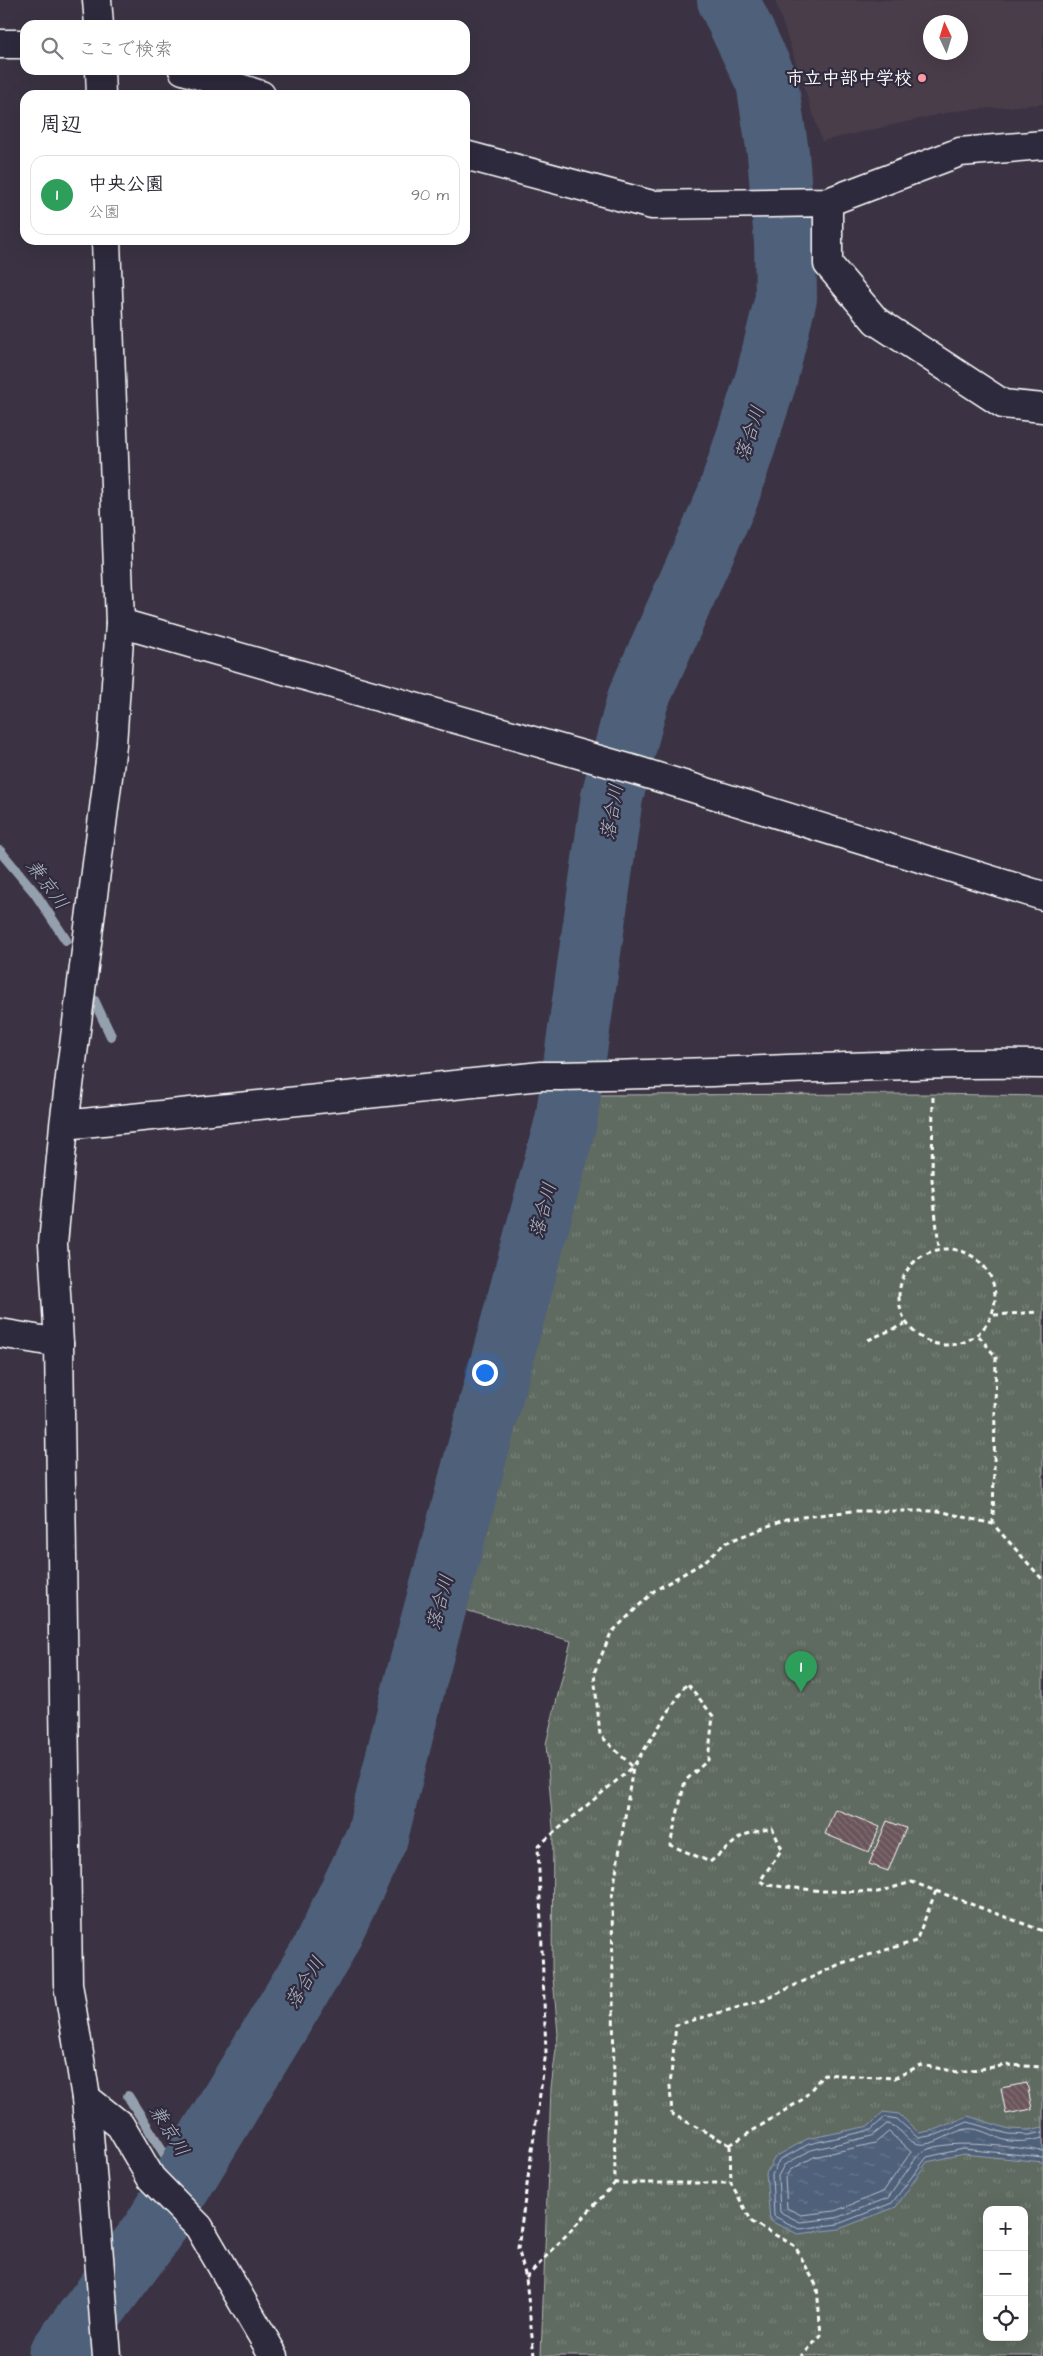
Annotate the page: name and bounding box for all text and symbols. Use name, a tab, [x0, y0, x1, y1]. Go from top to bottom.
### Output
north arrow	[923, 15, 968, 60]
search box	[20, 20, 470, 75]
icon: search	[38, 34, 66, 62]
text: ここで検索	[78, 36, 173, 63]
place label: 市立中部中学校	[786, 66, 912, 91]
marker: 市立中部中学校	[916, 72, 928, 84]
text: 周辺	[40, 110, 82, 139]
text: 中央公園	[88, 171, 164, 198]
text: 1	[56, 184, 58, 206]
text: 90 m	[411, 184, 449, 206]
text: 公園	[88, 201, 120, 223]
water label: 落合川	[729, 402, 772, 465]
water label: 落合川	[594, 782, 631, 843]
water label: 兼京川	[19, 854, 74, 916]
water label: 落合川	[523, 1179, 564, 1241]
your location	[472, 1360, 498, 1386]
water label: 落合川	[420, 1571, 461, 1633]
pin: 1	[785, 1651, 817, 1692]
water label: 落合川	[279, 1951, 332, 2014]
water label: 兼京川	[142, 2099, 195, 2162]
map controls	[983, 2206, 1028, 2341]
button: +	[983, 2206, 1028, 2251]
button: −	[983, 2251, 1028, 2296]
button: locate	[983, 2296, 1028, 2341]

